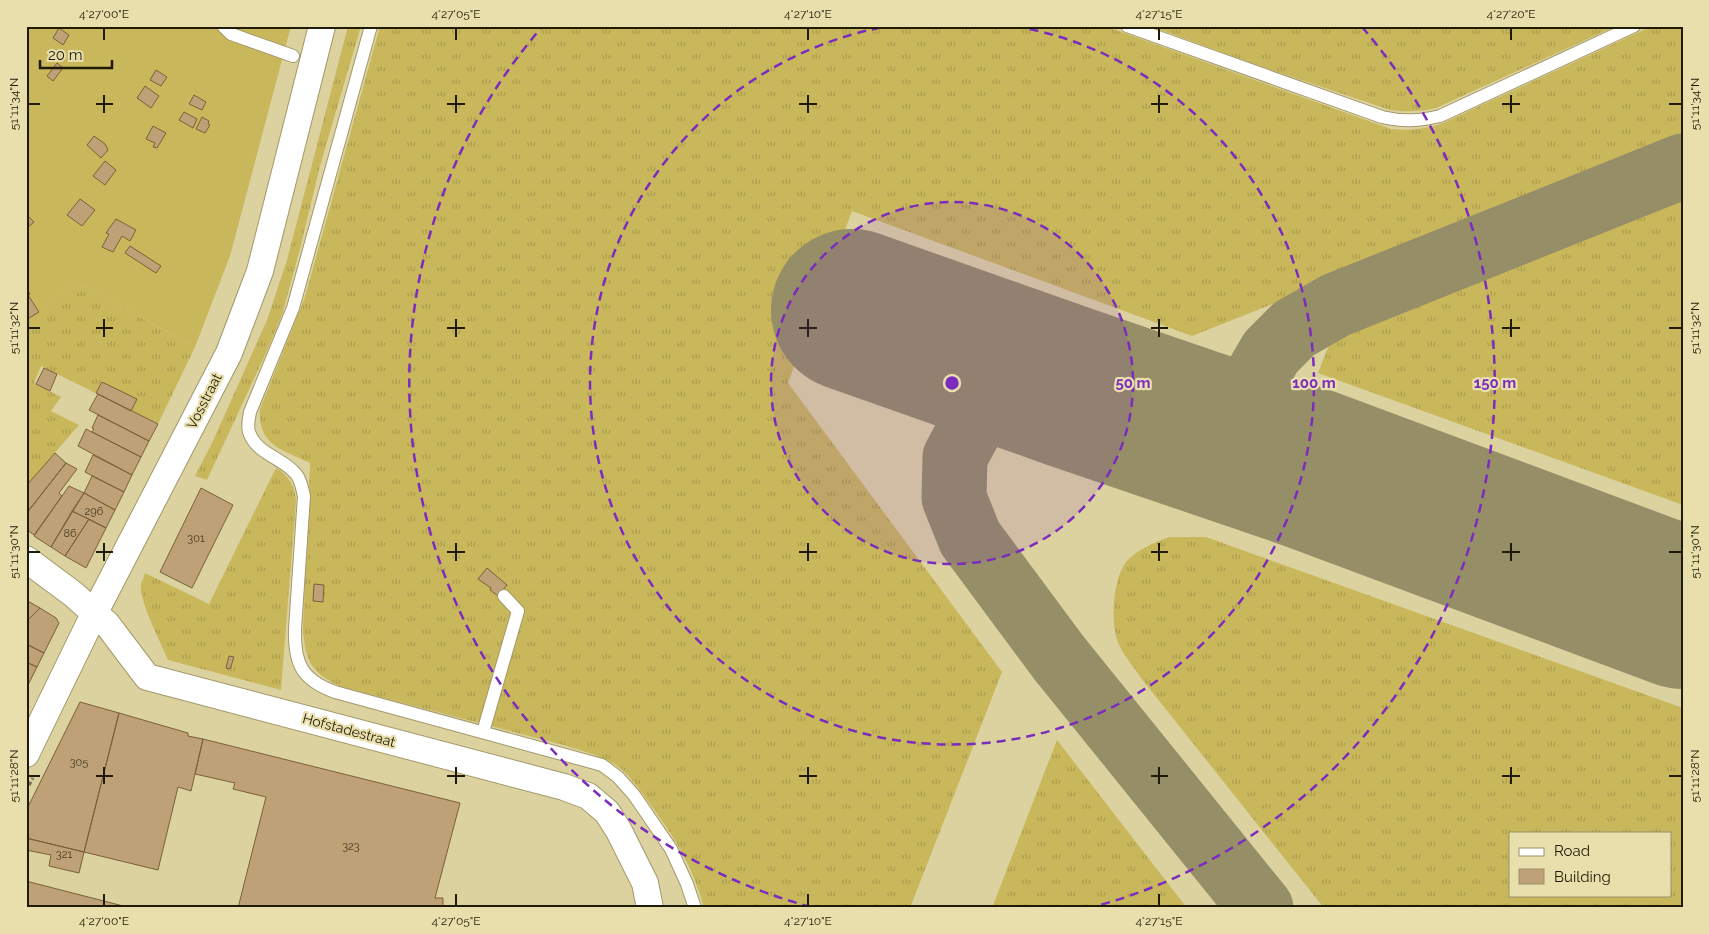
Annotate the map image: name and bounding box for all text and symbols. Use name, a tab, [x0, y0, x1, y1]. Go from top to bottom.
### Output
text: 4°27'00"E	[79, 7, 129, 21]
text: 4°27'05"E	[431, 7, 481, 21]
text: 4°27'10"E	[784, 7, 832, 21]
text: 4°27'15"E	[1135, 7, 1183, 21]
text: 4°27'20"E	[1487, 7, 1535, 21]
scale bar	[40, 38, 112, 70]
text: 20 m	[48, 46, 83, 64]
text: 51°11'34"N	[7, 78, 21, 130]
text: 51°11'34"N	[1688, 78, 1702, 130]
text: 51°11'32"N	[7, 302, 21, 354]
text: 51°11'32"N	[1688, 302, 1702, 354]
street label: Vosstraat	[183, 370, 225, 431]
centre of rings	[943, 374, 961, 392]
text: 50 m	[1115, 374, 1151, 392]
text: 100 m	[1292, 374, 1336, 392]
text: 150 m	[1474, 374, 1516, 392]
house number: 296	[85, 505, 104, 518]
text: 51°11'30"N	[7, 525, 21, 579]
text: 51°11'30"N	[1688, 525, 1702, 579]
house number: 86	[63, 527, 77, 540]
house number: 301	[187, 532, 205, 545]
street label: Hofstadestraat	[301, 710, 397, 750]
text: 51°11'28"N	[7, 749, 21, 803]
text: 51°11'28"N	[1688, 749, 1702, 803]
house number: 305	[70, 756, 88, 769]
legend	[1509, 832, 1672, 896]
house number: 323	[342, 840, 360, 853]
text: Road	[1554, 842, 1590, 860]
house number: 321	[56, 848, 72, 861]
text: Building	[1554, 868, 1611, 886]
text: 4°27'00"E	[79, 914, 129, 928]
text: 4°27'05"E	[431, 914, 481, 928]
text: 4°27'10"E	[784, 914, 832, 928]
text: 4°27'15"E	[1135, 914, 1183, 928]

